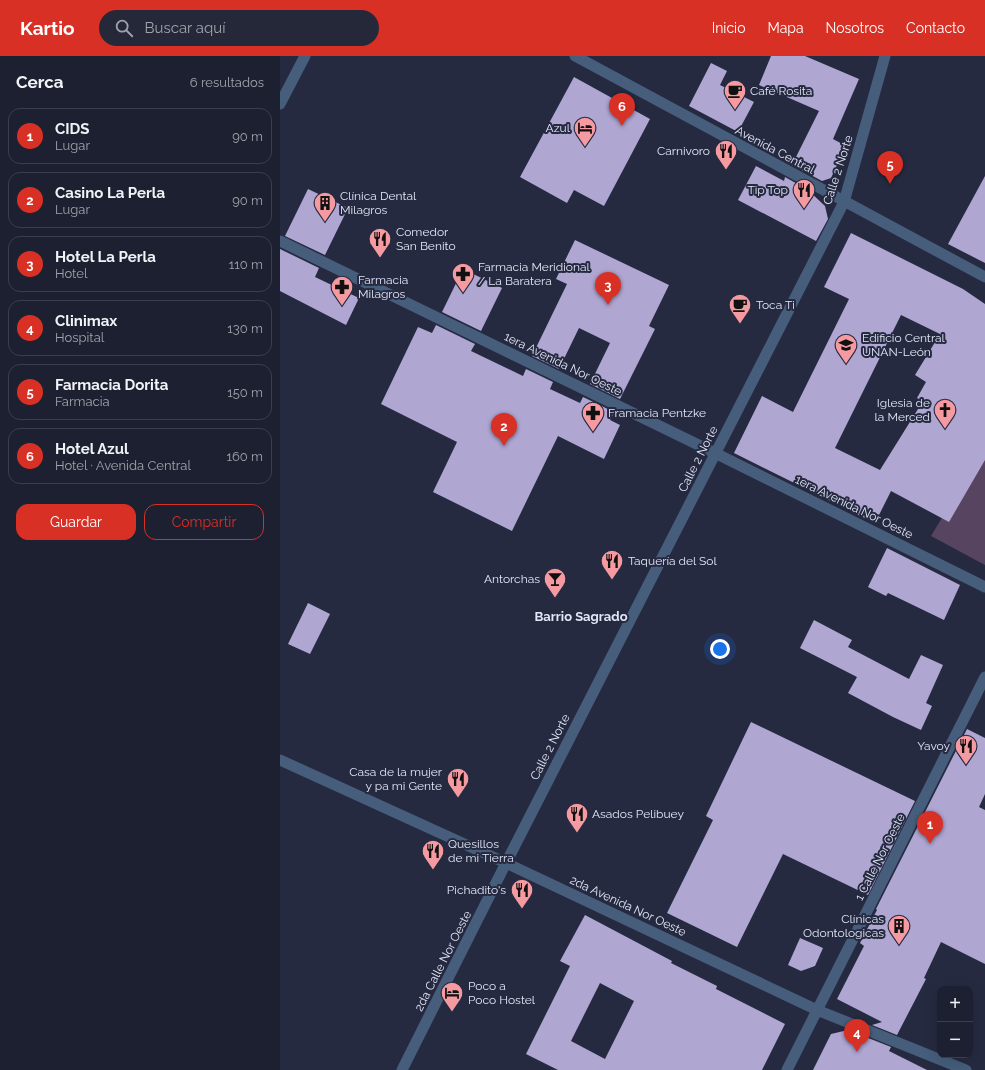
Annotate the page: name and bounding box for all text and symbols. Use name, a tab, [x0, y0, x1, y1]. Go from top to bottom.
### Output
search box	[99, 10, 379, 46]
text: Kartio	[20, 17, 75, 39]
icon: search	[113, 17, 135, 39]
text: Buscar aquí	[145, 19, 225, 37]
text: Inicio	[712, 20, 745, 36]
text: Mapa	[767, 20, 804, 36]
text: Nosotros	[826, 20, 884, 36]
text: Contacto	[906, 20, 965, 36]
text: Cerca	[16, 72, 64, 92]
text: 6 resultados	[190, 75, 264, 90]
cafe icon: Café Rosita	[722, 78, 748, 111]
place label: Café Rosita	[750, 84, 812, 98]
pin: 6	[609, 93, 635, 126]
hotel icon: Azul	[572, 115, 598, 148]
text: CIDS	[55, 120, 89, 138]
place label: Azul	[546, 121, 571, 135]
street label: Avenida Central	[733, 123, 818, 177]
text: 1	[27, 129, 33, 144]
text: 90 m	[232, 129, 263, 144]
street label: Calle 2 Norte	[820, 134, 856, 206]
text: Lugar	[55, 138, 90, 153]
restaurant icon: Carnivoro	[713, 138, 739, 171]
place label: Carnivoro	[657, 144, 710, 158]
pin: 5	[877, 151, 903, 184]
restaurant icon: Tip Top	[791, 177, 817, 210]
place label: Tip Top	[747, 183, 788, 197]
text: Casino La Perla	[55, 184, 165, 202]
place label: Clínica Dental Milagros	[340, 189, 417, 217]
building icon: Clínica Dental Milagros	[312, 190, 338, 223]
text: 2	[26, 193, 34, 208]
text: 90 m	[232, 193, 263, 208]
text: Lugar	[55, 202, 90, 217]
place label: Comedor San Benito	[396, 225, 456, 253]
restaurant icon: Comedor San Benito	[367, 226, 393, 259]
text: Hotel La Perla	[55, 248, 156, 266]
text: 3	[26, 257, 34, 272]
text: 110 m	[229, 257, 263, 272]
place label: Farmacia Meridional / La Baratera	[478, 260, 590, 288]
pharmacy icon: Farmacia Meridional / La Baratera	[450, 261, 476, 294]
text: Hotel	[55, 266, 88, 281]
pin: 3	[595, 272, 621, 305]
place label: Farmacia Milagros	[358, 273, 408, 301]
pharmacy icon: Farmacia Milagros	[329, 274, 355, 307]
cafe icon: Toca Ti	[727, 292, 753, 325]
place label: Toca Ti	[756, 298, 795, 312]
text: Clinimax	[55, 312, 117, 330]
text: 4	[26, 321, 34, 336]
text: 130 m	[227, 321, 263, 336]
street label: 1era Avenida Nor Oeste	[502, 329, 624, 399]
text: Hospital	[55, 330, 104, 345]
place label: Edificio Central UNAN-León	[862, 331, 946, 359]
school or university icon: Edificio Central UNAN-León	[833, 332, 859, 365]
text: Farmacia Dorita	[55, 376, 168, 394]
text: 5	[26, 385, 34, 400]
text: 150 m	[227, 385, 263, 400]
text: Farmacia	[55, 394, 110, 409]
place label: Iglesia de la Merced	[875, 396, 930, 424]
church icon: Iglesia de la Merced	[932, 397, 958, 430]
pharmacy icon: Framacia Pentzke	[580, 400, 606, 433]
place label: Framacia Pentzke	[608, 406, 706, 420]
pin: 2	[491, 413, 517, 446]
street label: Calle 2 Norte	[675, 424, 721, 494]
text: Hotel Azul	[55, 440, 129, 458]
text: 6	[26, 449, 34, 464]
text: 160 m	[226, 449, 263, 464]
text: Hotel · Avenida Central	[55, 458, 191, 473]
street label: 1era Avenida Nor Oeste	[793, 472, 915, 542]
button: Guardar	[16, 504, 136, 540]
button: Compartir	[144, 504, 264, 540]
restaurant icon: Taquería del Sol	[599, 548, 625, 581]
place label: Taquería del Sol	[628, 554, 718, 568]
bar icon: Antorchas	[542, 566, 568, 599]
place label: Antorchas	[484, 572, 540, 586]
district label: Barrio Sagrado	[534, 609, 628, 624]
your location	[710, 639, 730, 659]
street label: Calle 2 Norte	[527, 712, 573, 782]
restaurant icon: Yavoy	[953, 733, 979, 766]
place label: Yavoy	[917, 739, 950, 753]
place label: Casa de la mujer y pa mi Gente	[349, 765, 443, 793]
restaurant icon: Casa de la mujer y pa mi Gente	[445, 766, 471, 799]
restaurant icon: Asados Pelibuey	[564, 801, 590, 834]
place label: Asados Pelibuey	[592, 807, 684, 821]
street label: 1 Calle Nor Oeste	[852, 811, 908, 903]
pin: 1	[917, 811, 943, 844]
place label: Quesillos de mi Tierra	[448, 837, 514, 865]
restaurant icon: Quesillos de mi Tierra	[420, 838, 446, 871]
street label: 2da Avenida Nor Oeste	[568, 873, 688, 939]
restaurant icon: Pichadito's	[509, 877, 535, 910]
place label: Pichadito's	[447, 883, 506, 897]
street label: 2da Calle Nor Oeste	[412, 908, 474, 1014]
place label: Clínicas Odontologicas	[803, 912, 884, 940]
building icon: Clínicas Odontologicas	[886, 913, 912, 946]
place label: Poco a Poco Hostel	[468, 979, 536, 1007]
hotel icon: Poco a Poco Hostel	[439, 980, 465, 1013]
map controls	[937, 986, 973, 1058]
button: +	[937, 986, 973, 1022]
pin: 4	[844, 1019, 870, 1052]
button: −	[937, 1022, 973, 1058]

